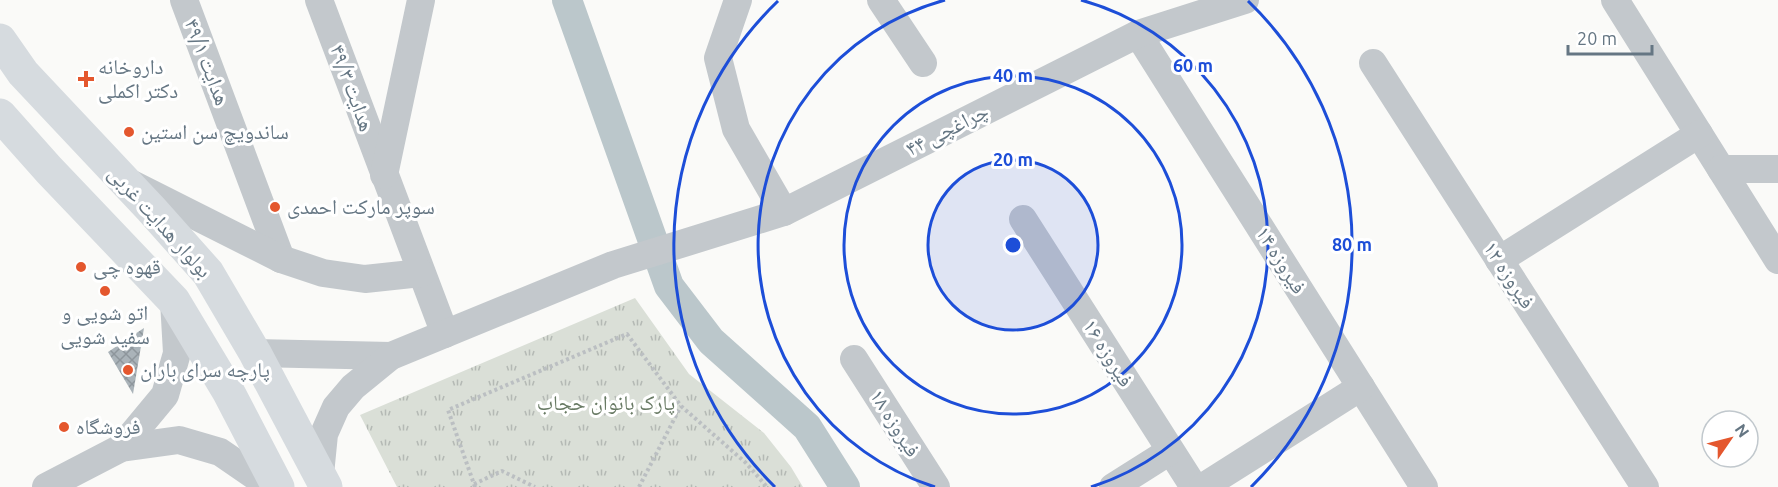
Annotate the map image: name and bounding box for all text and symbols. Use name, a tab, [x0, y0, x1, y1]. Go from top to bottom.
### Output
street label: هدایت ۴۹/۱	[180, 15, 235, 108]
scale bar	[1568, 18, 1652, 56]
text: 20 m	[1577, 28, 1617, 48]
street label: هدایت ۴۹/۳	[326, 41, 380, 135]
place label: داروخانه دکتر اکملی	[98, 54, 178, 104]
text: 60 m	[1173, 55, 1213, 75]
text: 40 m	[993, 65, 1033, 85]
marker: داروخانه دکتر اکملی	[79, 72, 93, 86]
street label: چراغچی ۴۴	[901, 98, 993, 162]
place label: ساندویچ سن استین	[141, 119, 289, 145]
marker: ساندویچ سن استین	[122, 125, 136, 139]
text: 20 m	[993, 149, 1033, 169]
street label: بولوار هدایت غربی	[103, 161, 217, 283]
place label: سوپر مارکت احمدی	[287, 194, 435, 219]
marker: سوپر مارکت احمدی	[268, 200, 282, 214]
street label: فیروزه ۱۴	[1251, 221, 1312, 298]
text: 80 m	[1332, 234, 1372, 254]
centre of rings	[1003, 235, 1023, 255]
street label: فیروزه ۱۲	[1479, 236, 1540, 313]
place label: قهوه چی	[93, 254, 161, 280]
marker: قهوه چی	[74, 260, 88, 274]
marker: اتو شویی و سفید شویی	[98, 284, 112, 298]
place label: اتو شویی و سفید شویی	[60, 300, 150, 350]
street label: فیروزه ۱۶	[1078, 314, 1139, 391]
place label: پارچه سرای باران	[140, 357, 270, 382]
marker: پارچه سرای باران	[121, 363, 135, 377]
street label: فیروزه ۱۸	[865, 384, 926, 461]
park label: پارک بانوان حجاب	[537, 390, 675, 415]
north arrow	[1700, 409, 1760, 469]
place label: فروشگاه	[76, 414, 140, 438]
marker: فروشگاه	[57, 420, 71, 434]
text: N	[1731, 420, 1753, 440]

